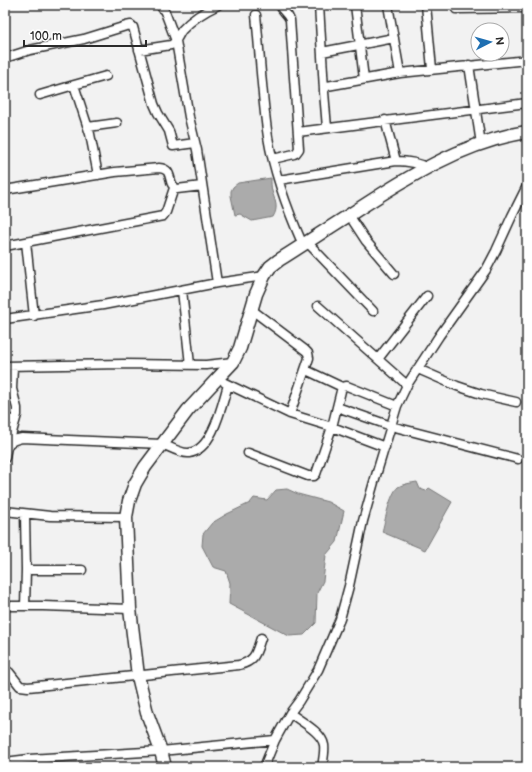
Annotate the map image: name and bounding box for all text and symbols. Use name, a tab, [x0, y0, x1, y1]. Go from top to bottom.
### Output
scale bar	[24, 22, 146, 48]
north arrow	[470, 22, 510, 62]
text: 100 m	[30, 29, 62, 44]
text: N	[493, 36, 506, 46]

